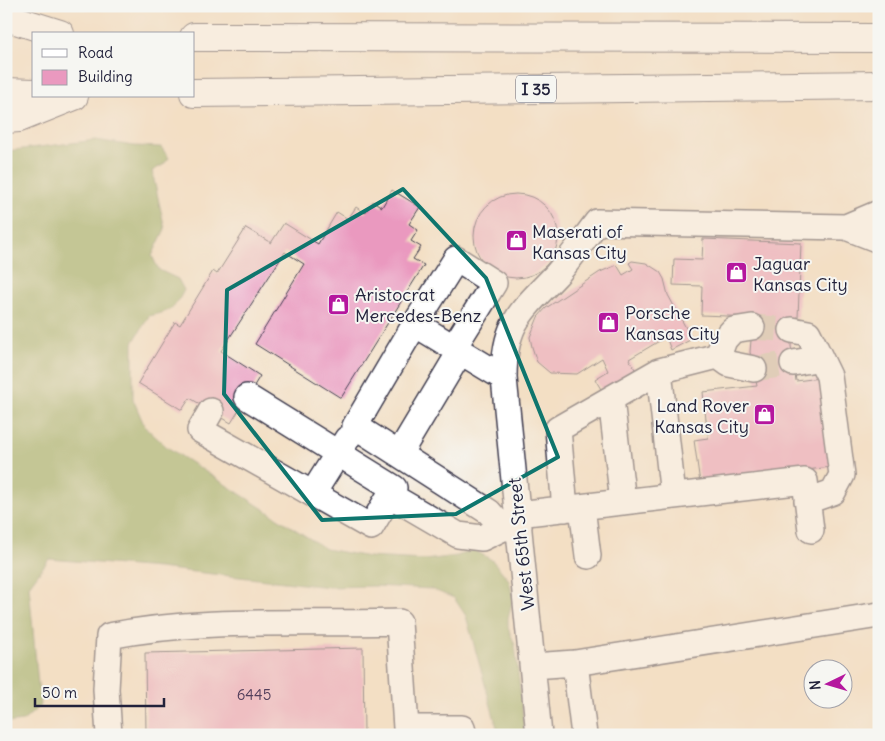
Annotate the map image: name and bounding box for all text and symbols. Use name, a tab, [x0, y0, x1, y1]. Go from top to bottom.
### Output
legend	[32, 32, 195, 98]
text: Road	[78, 43, 113, 62]
text: Building	[78, 67, 133, 86]
road number: I 35	[516, 76, 556, 102]
place label: Maserati of Kansas City	[532, 220, 627, 264]
shop icon: Maserati of Kansas City	[504, 229, 528, 253]
place label: Jaguar Kansas City	[753, 252, 848, 296]
shop icon: Jaguar Kansas City	[725, 261, 749, 285]
place label: Aristocrat Mercedes-Benz	[355, 283, 482, 327]
shop icon: Aristocrat Mercedes-Benz	[327, 292, 351, 316]
place label: Porsche Kansas City	[625, 301, 720, 345]
shop icon: Porsche Kansas City	[597, 310, 621, 334]
place label: Land Rover Kansas City	[654, 394, 750, 438]
shop icon: Land Rover Kansas City	[753, 403, 777, 427]
street label: West 65th Street	[503, 476, 539, 612]
north arrow	[802, 658, 852, 708]
scale bar	[35, 676, 164, 708]
text: N	[806, 680, 824, 691]
text: 50 m	[42, 683, 77, 702]
house number: 6445	[237, 685, 271, 704]

